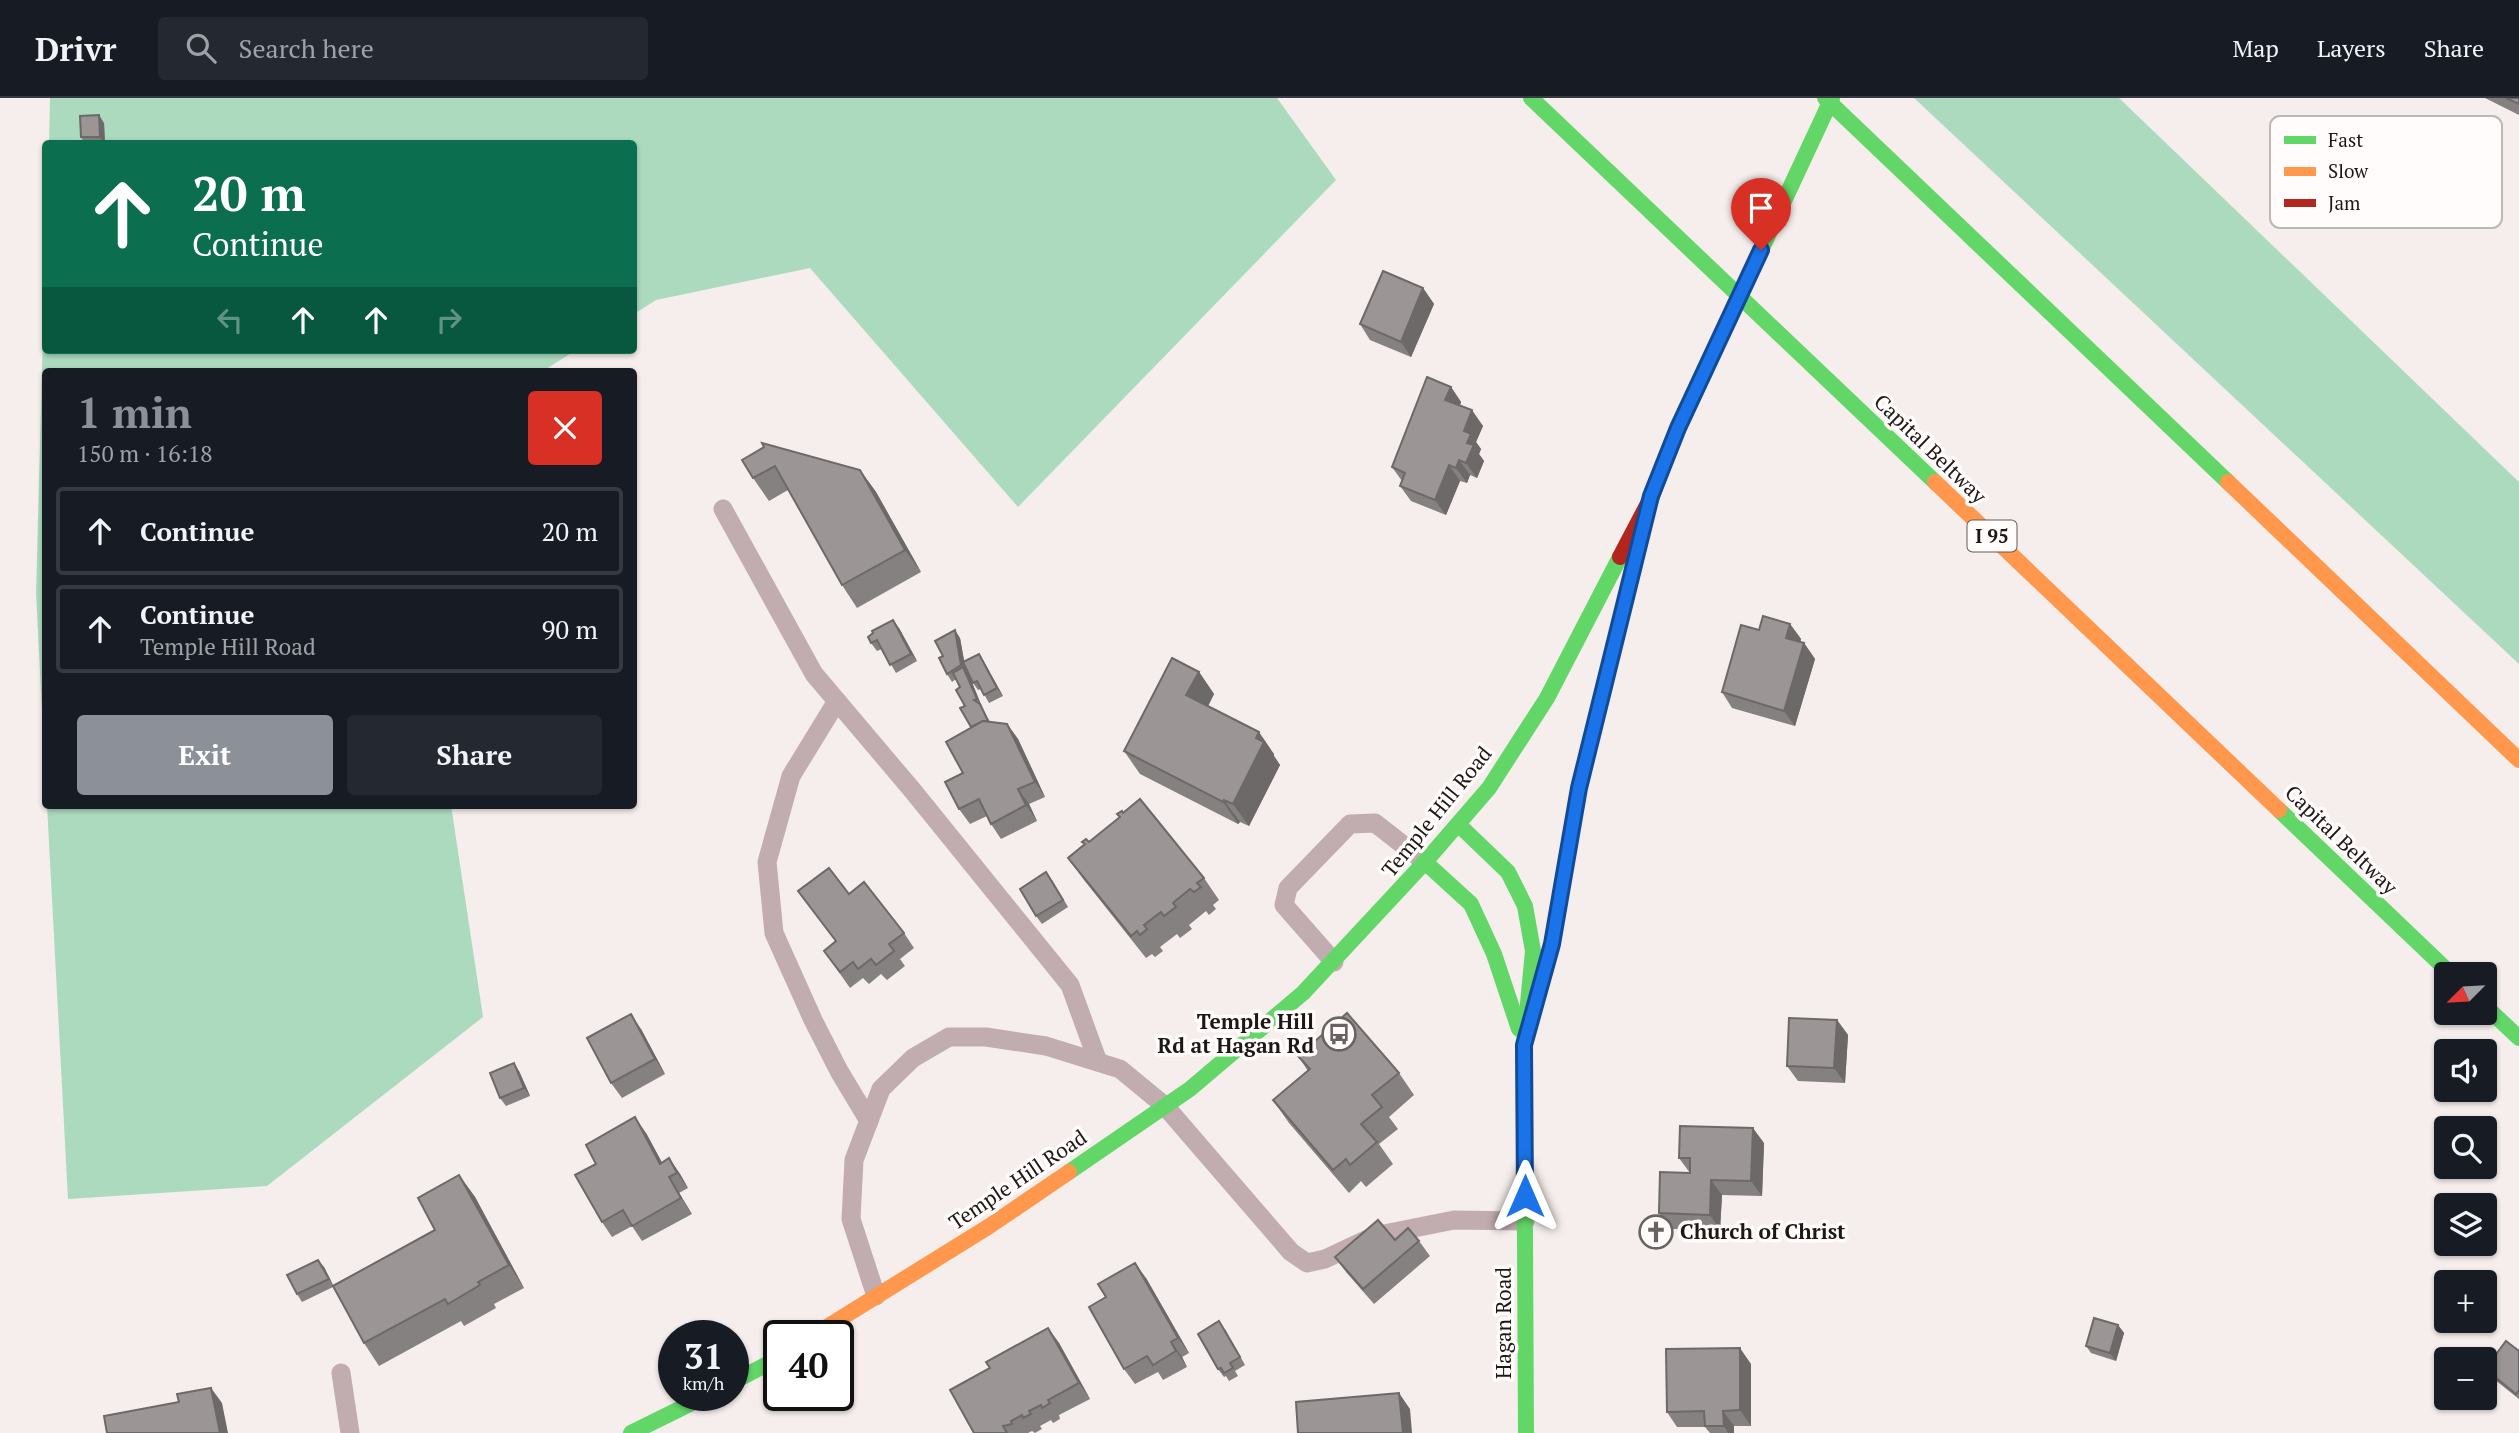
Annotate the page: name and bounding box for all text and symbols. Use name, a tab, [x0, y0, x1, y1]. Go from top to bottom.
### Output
search box	[158, 17, 648, 80]
text: Drivr	[35, 27, 116, 70]
icon: search	[182, 29, 220, 67]
text: Search here	[238, 31, 374, 65]
text: Map	[2232, 32, 2279, 64]
text: Layers	[2317, 32, 2386, 64]
text: Share	[2424, 32, 2484, 64]
legend	[2270, 116, 2502, 228]
text: Fast	[2328, 127, 2363, 152]
text: Slow	[2328, 158, 2369, 183]
text: 20 m	[192, 160, 306, 225]
icon: ahead	[77, 168, 168, 259]
pin	[1731, 178, 1791, 250]
icon: arrive	[1742, 189, 1780, 227]
text: Jam	[2328, 190, 2361, 215]
text: Continue	[192, 223, 324, 265]
icon: left	[211, 301, 249, 339]
icon: ahead	[284, 301, 322, 339]
icon: ahead	[357, 301, 395, 339]
icon: right	[430, 301, 468, 339]
text: 1 min	[77, 384, 192, 440]
street label: Capital Beltway	[1868, 387, 1993, 509]
button: close	[528, 391, 602, 465]
text: 150 m · 16:18	[77, 438, 212, 469]
icon: ahead	[81, 512, 119, 550]
text: Continue	[140, 514, 254, 548]
text: 20 m	[542, 514, 598, 548]
road number: I 95	[1968, 520, 2016, 551]
text: Continue	[140, 597, 254, 631]
icon: ahead	[81, 610, 119, 648]
text: 90 m	[542, 612, 598, 646]
text: Temple Hill Road	[140, 631, 316, 662]
button: Exit	[77, 715, 333, 795]
button: Share	[347, 715, 602, 795]
street label: Temple Hill Road	[1375, 740, 1498, 883]
street label: Capital Beltway	[2279, 778, 2404, 900]
north arrow	[2434, 962, 2497, 1026]
map controls	[2434, 962, 2497, 1410]
place label: Temple Hill Rd at Hagan Rd	[1158, 1007, 1314, 1059]
bus stop icon: Temple Hill Rd at Hagan Rd	[1320, 1015, 1358, 1053]
button: sound	[2434, 1039, 2497, 1102]
button: search	[2434, 1116, 2497, 1179]
street label: Temple Hill Road	[943, 1123, 1092, 1236]
position arrow	[1488, 1159, 1562, 1233]
button: layers	[2434, 1193, 2497, 1256]
church icon: Church of Christ	[1637, 1213, 1675, 1251]
place label: Church of Christ	[1680, 1217, 1846, 1245]
street label: Hagan Road	[1489, 1267, 1517, 1379]
button: +	[2434, 1270, 2497, 1333]
speed limit sign: 40	[763, 1320, 854, 1411]
text: 31	[684, 1333, 723, 1379]
button: −	[2434, 1347, 2497, 1410]
text: km/h	[683, 1371, 724, 1395]

